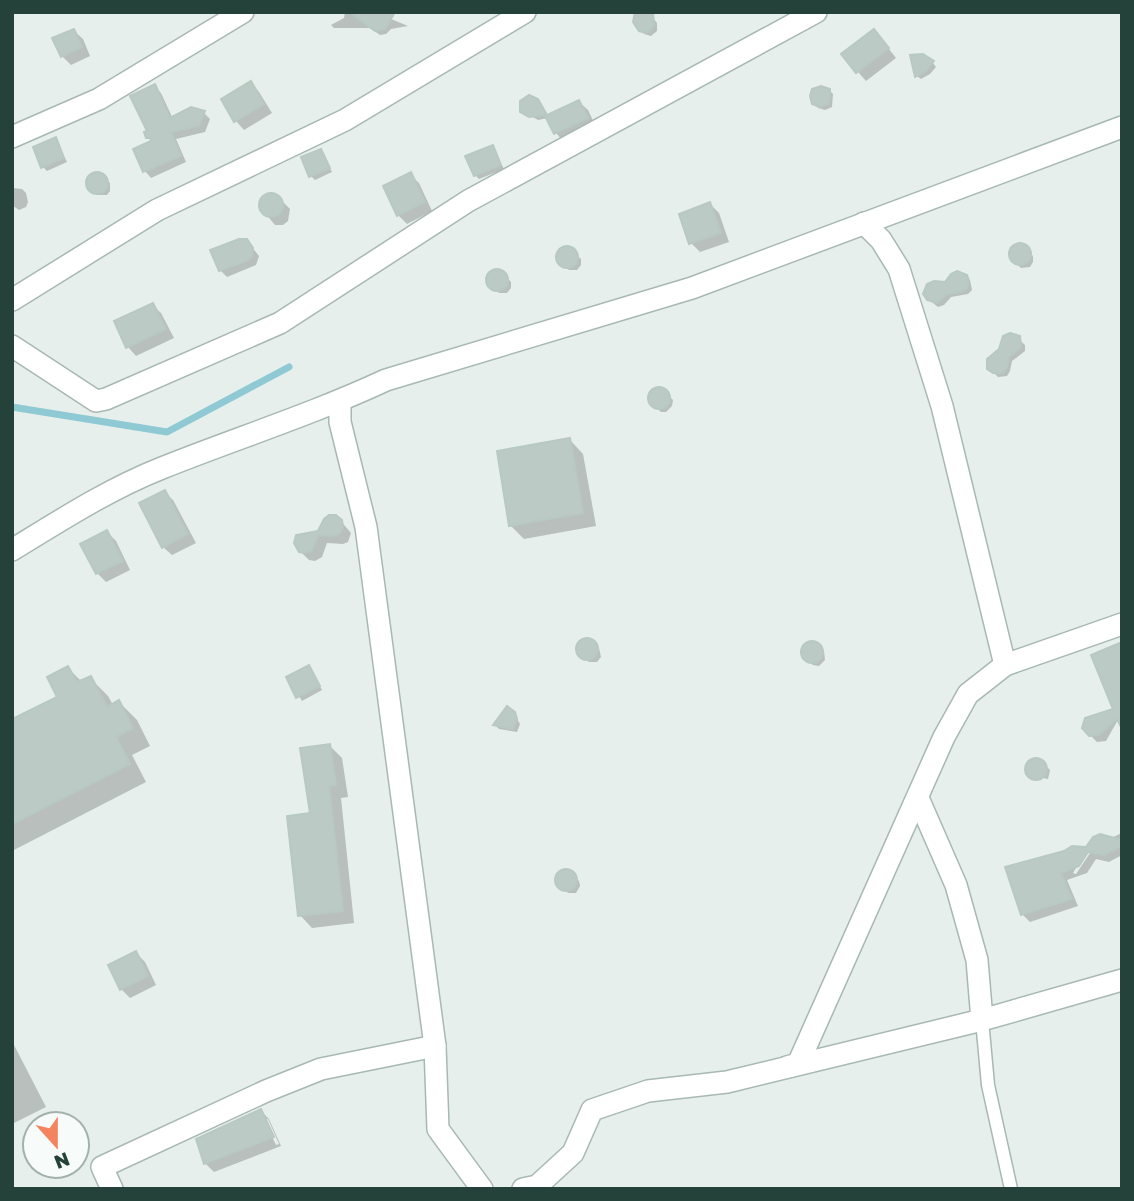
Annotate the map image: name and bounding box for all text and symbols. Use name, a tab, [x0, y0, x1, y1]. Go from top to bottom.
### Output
north arrow	[21, 1110, 91, 1180]
text: N	[51, 1148, 73, 1175]

